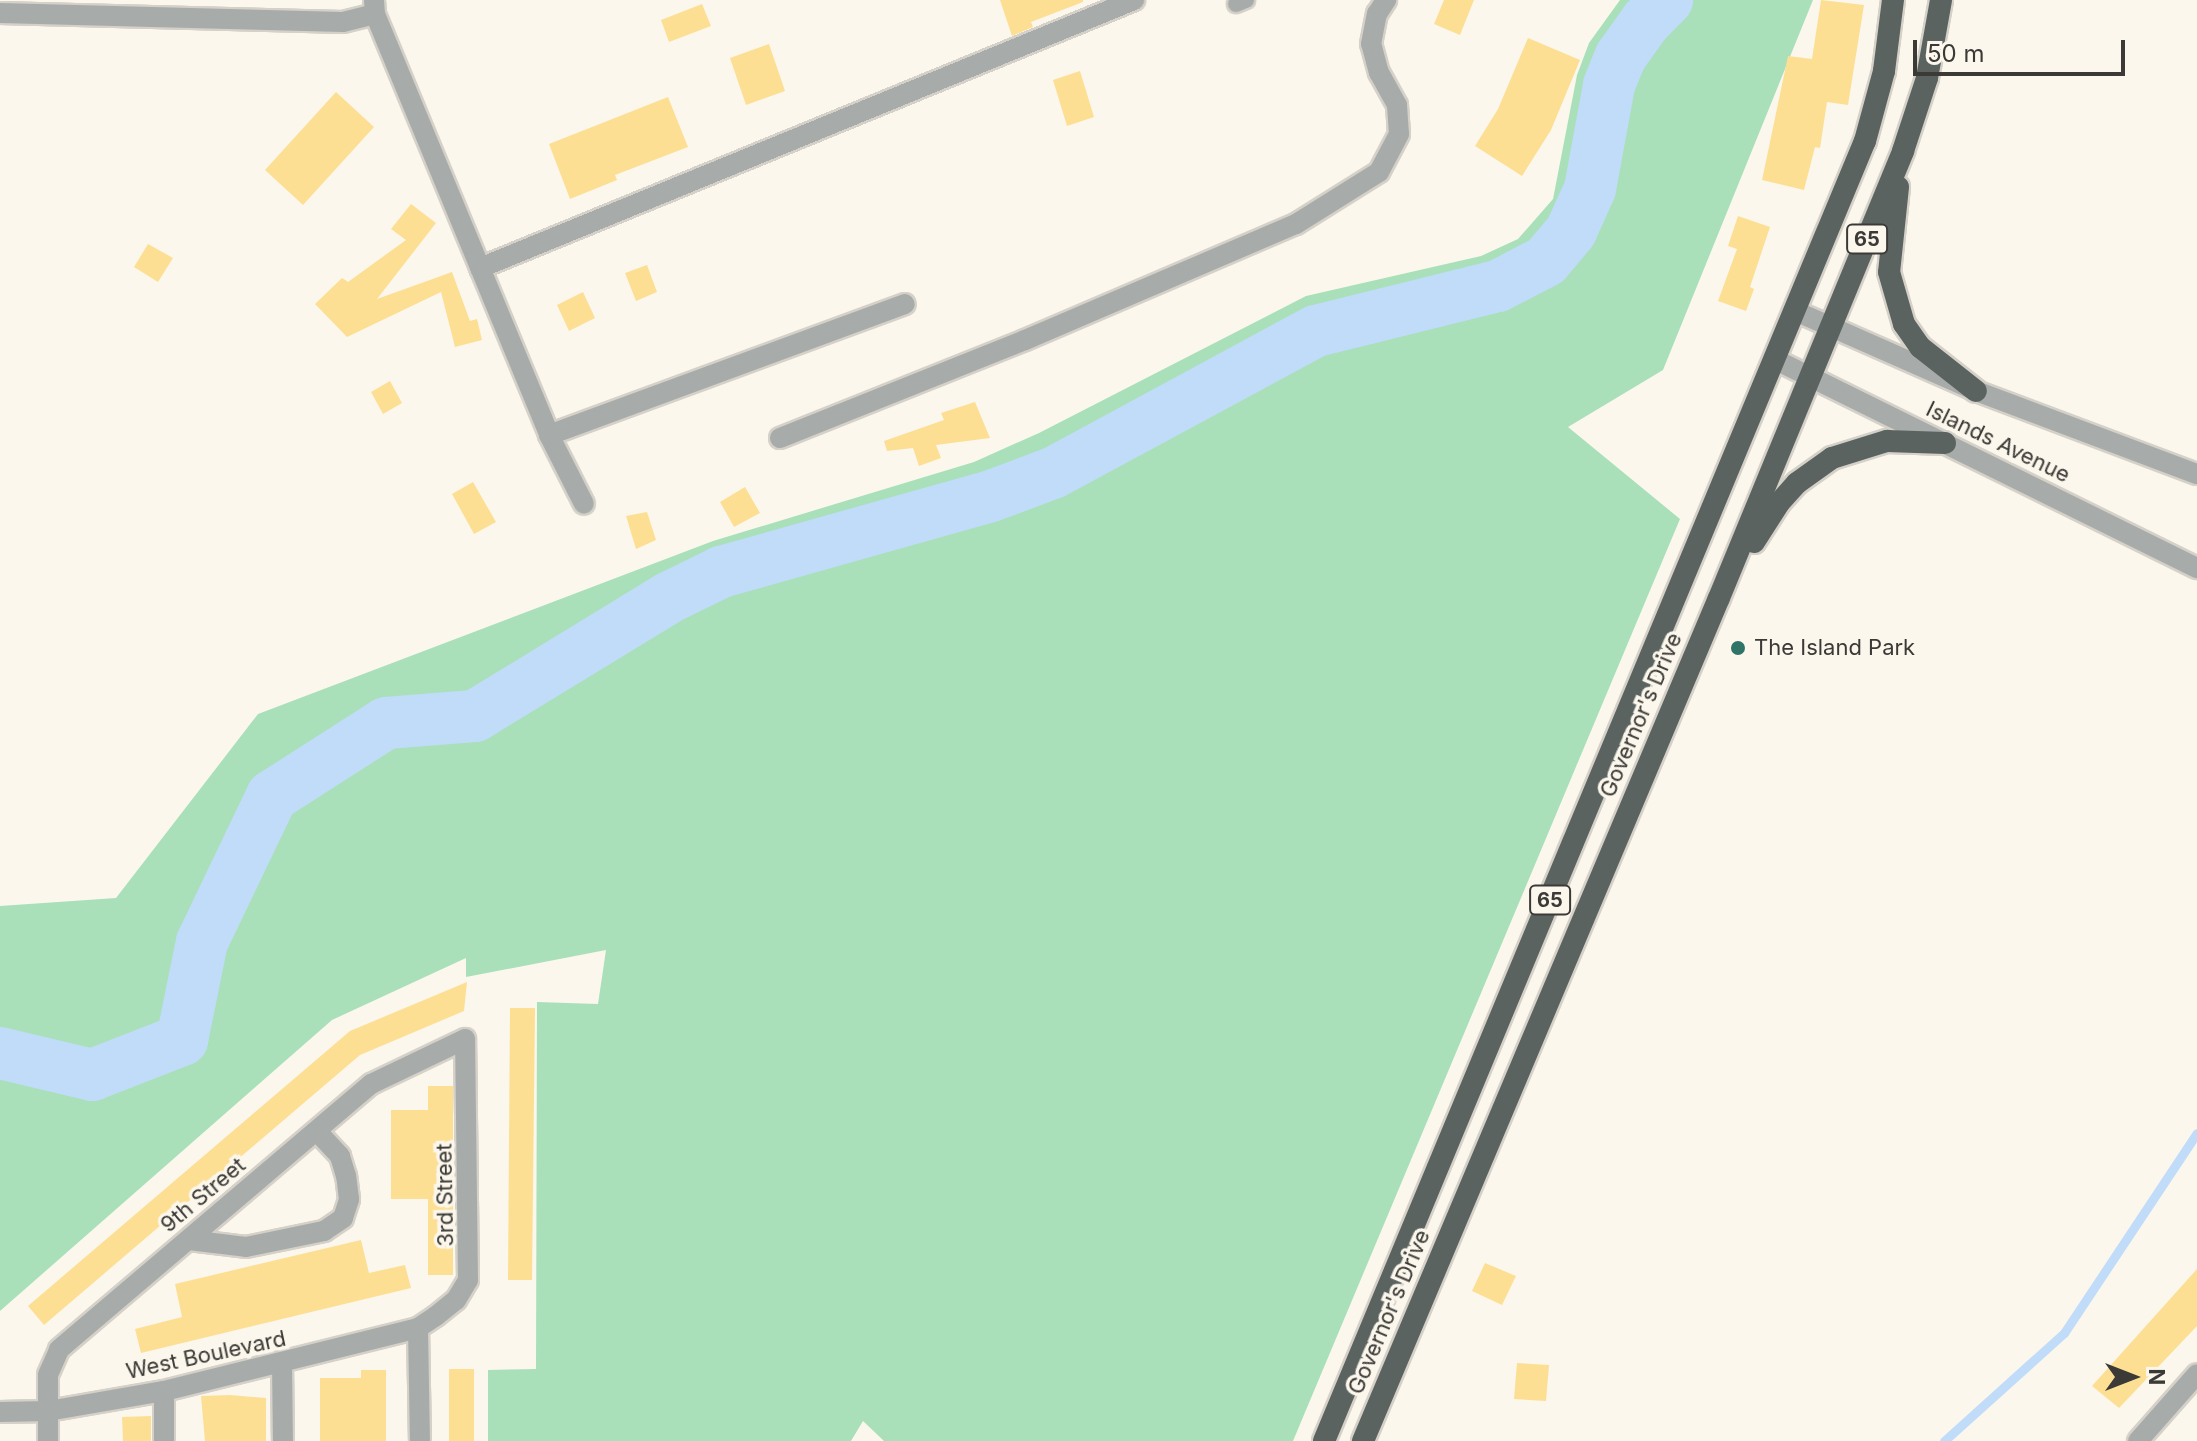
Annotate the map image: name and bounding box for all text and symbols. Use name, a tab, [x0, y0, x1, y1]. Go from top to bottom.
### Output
scale bar	[1917, 24, 2129, 74]
text: 50 m	[1927, 39, 1985, 68]
road number: 65	[1845, 223, 1889, 255]
street label: Islands Avenue	[1922, 396, 2074, 488]
street label: Governor's Drive	[1594, 629, 1688, 801]
place label: The Island Park	[1754, 635, 1915, 661]
marker: The Island Park	[1729, 639, 1747, 657]
road number: 65	[1528, 884, 1572, 916]
street label: 3rd Street	[431, 1143, 459, 1247]
street label: 9th Street	[155, 1152, 251, 1238]
street label: Governor's Drive	[1342, 1226, 1436, 1398]
street label: West Boulevard	[124, 1325, 288, 1385]
north arrow	[2093, 1337, 2173, 1417]
text: N	[2144, 1369, 2170, 1385]

